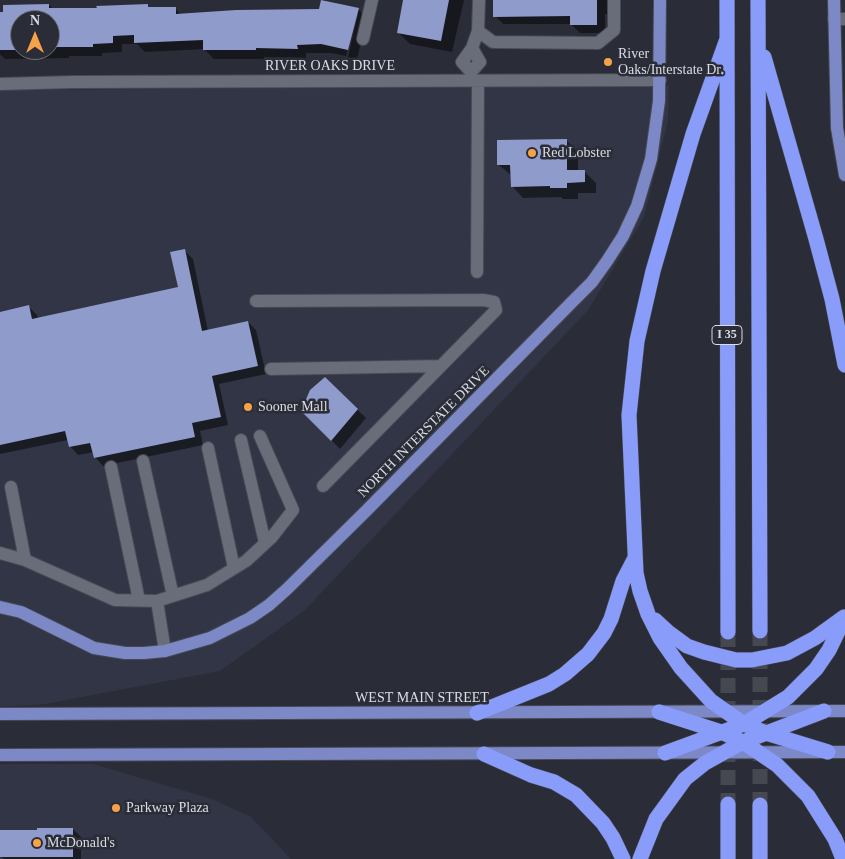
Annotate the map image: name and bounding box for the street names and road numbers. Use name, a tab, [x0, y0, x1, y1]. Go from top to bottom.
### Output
street label: RIVER OAKS DRIVE	[265, 58, 395, 74]
road number: I 35	[712, 326, 742, 344]
street label: NORTH INTERSTATE DRIVE	[355, 363, 493, 501]
street label: WEST MAIN STREET	[355, 690, 489, 706]

